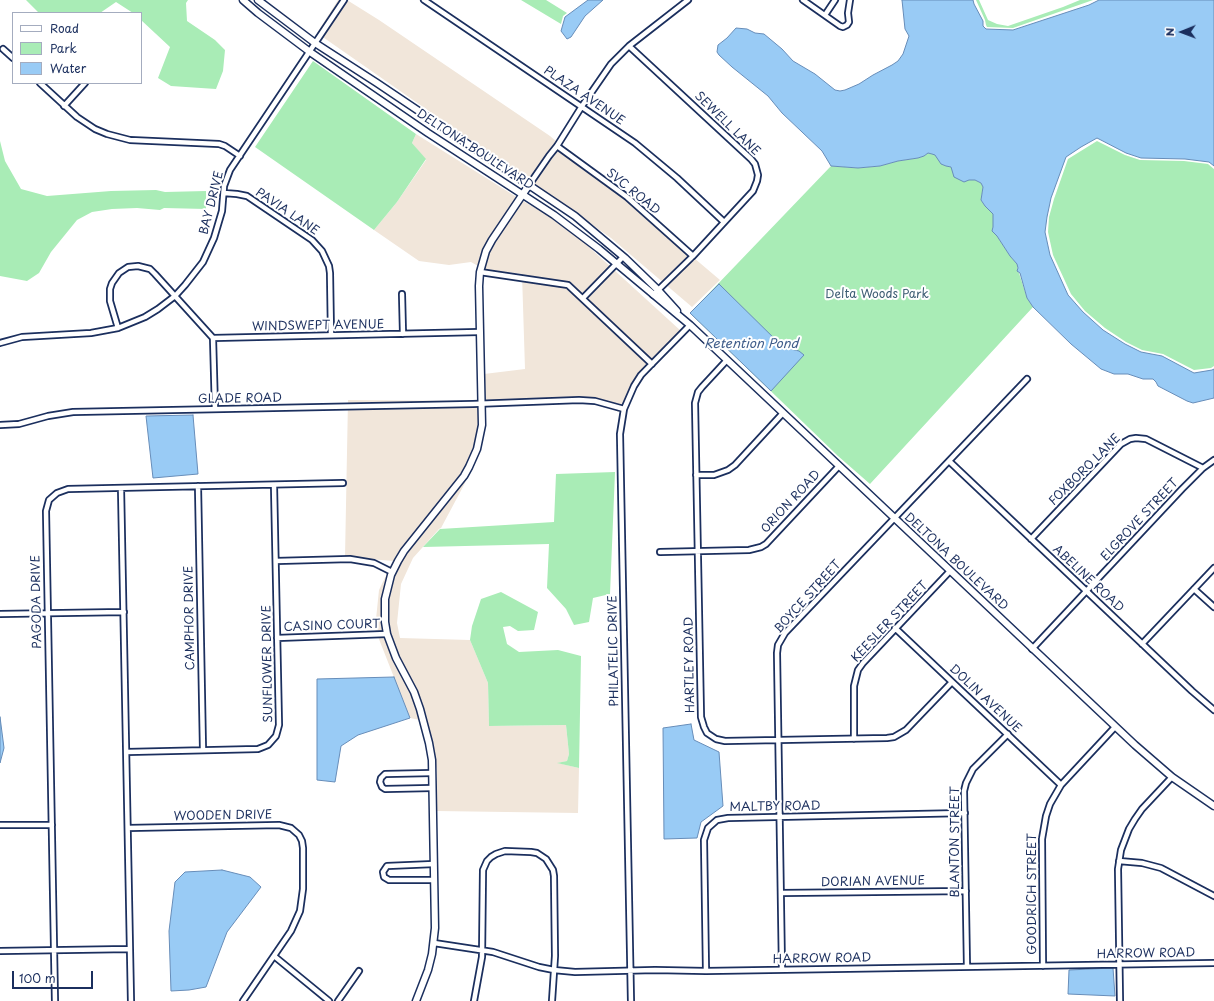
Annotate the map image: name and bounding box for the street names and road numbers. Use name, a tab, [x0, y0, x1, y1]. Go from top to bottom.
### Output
street label: PLAZA AVENUE	[541, 64, 627, 128]
street label: SEWELL LANE	[691, 89, 763, 159]
street label: DELTONA BOULEVARD	[414, 107, 536, 193]
street label: SVC ROAD	[603, 166, 663, 218]
street label: BAY DRIVE	[197, 170, 227, 236]
street label: PAVIA LANE	[252, 185, 322, 239]
street label: WINDSWEPT AVENUE	[252, 318, 384, 334]
street label: GLADE ROAD	[198, 391, 282, 407]
street label: FOXBORO LANE	[1046, 431, 1124, 509]
street label: ORION ROAD	[758, 468, 824, 536]
street label: ELGROVE STREET	[1098, 476, 1182, 564]
street label: DELTONA BOULEVARD	[901, 510, 1011, 614]
street label: ABELINE ROAD	[1050, 542, 1126, 616]
street label: PAGODA DRIVE	[29, 555, 45, 649]
street label: BOYCE STREET	[772, 558, 844, 636]
street label: CAMPHOR DRIVE	[182, 566, 198, 670]
street label: KEESLER STREET	[849, 579, 931, 665]
street label: PHILATELIC DRIVE	[606, 595, 622, 707]
street label: SUNFLOWER DRIVE	[260, 605, 276, 723]
street label: CASINO COURT	[283, 617, 381, 635]
street label: HARTLEY ROAD	[682, 617, 698, 713]
street label: DOLIN AVENUE	[946, 662, 1024, 736]
street label: BLANTON STREET	[949, 786, 963, 898]
street label: MALTBY ROAD	[729, 799, 821, 815]
street label: WOODEN DRIVE	[174, 808, 272, 824]
street label: GOODRICH STREET	[1026, 833, 1040, 955]
street label: DORIAN AVENUE	[821, 874, 925, 890]
street label: HARROW ROAD	[1097, 946, 1195, 962]
street label: HARROW ROAD	[773, 951, 871, 967]

